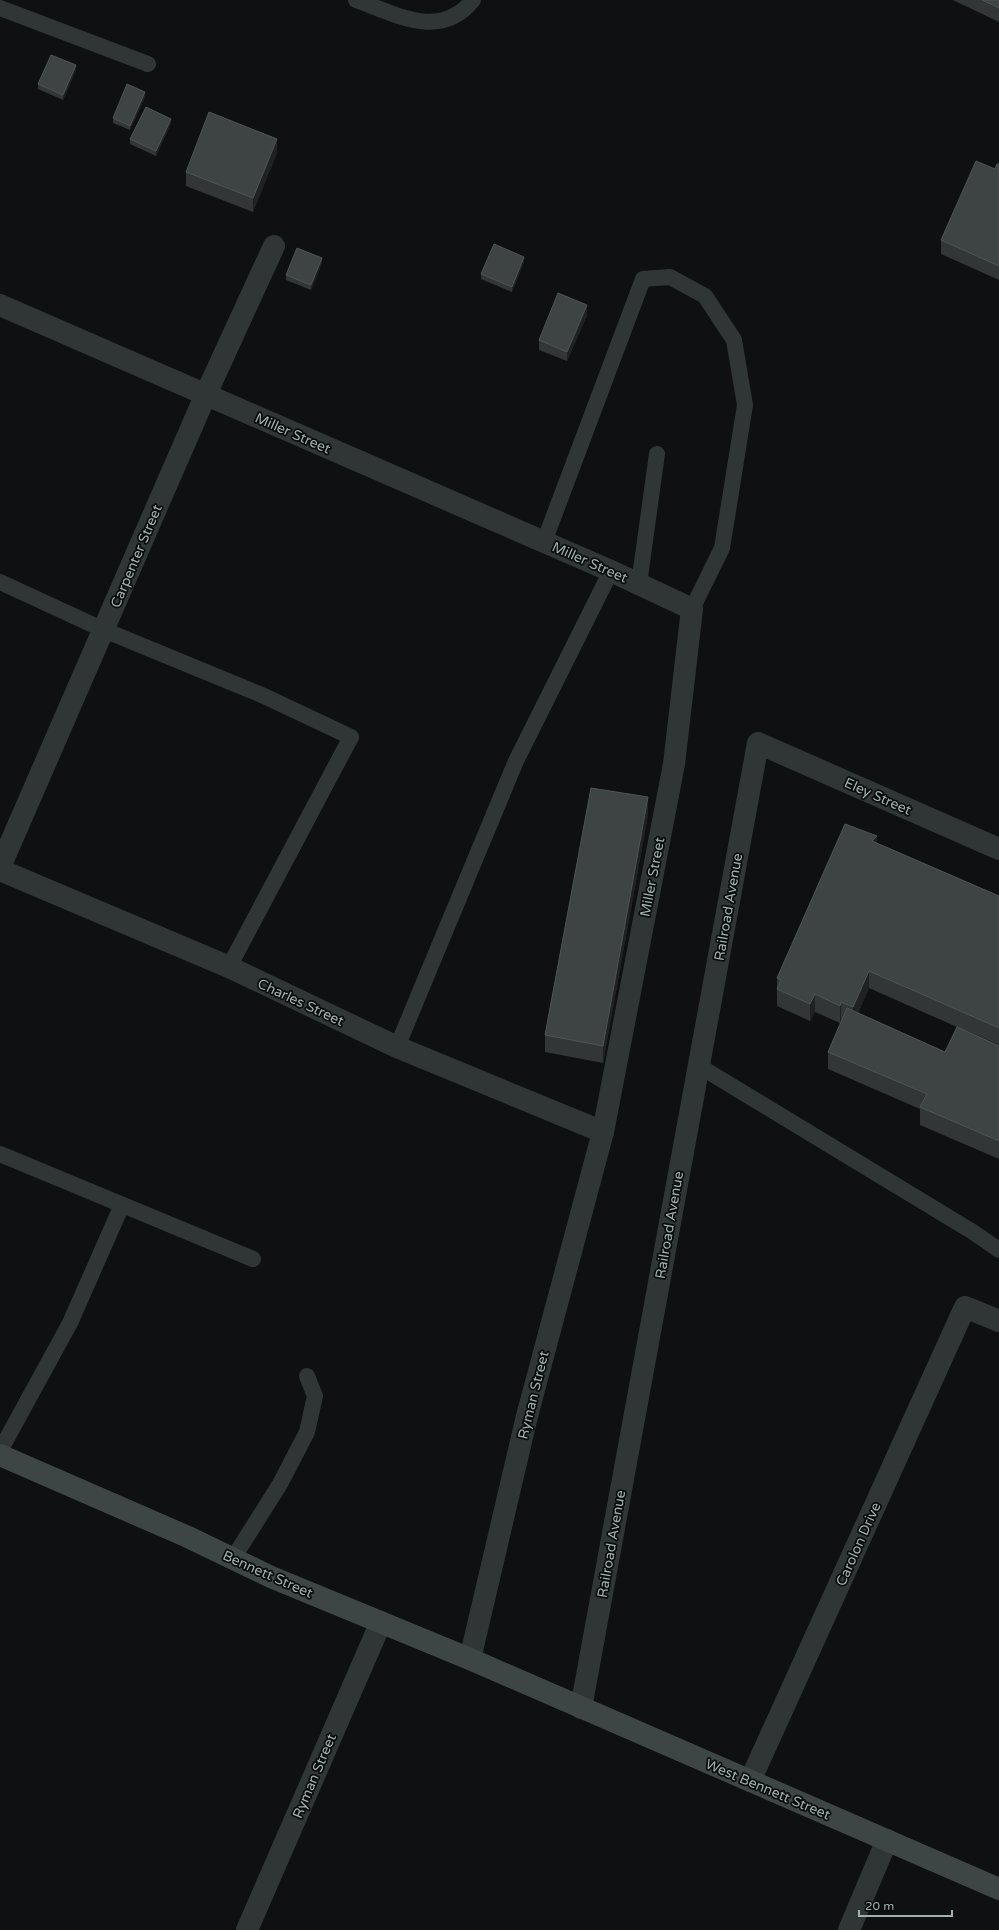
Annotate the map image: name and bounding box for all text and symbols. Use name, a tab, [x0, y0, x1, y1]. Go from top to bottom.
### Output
street label: Miller Street	[252, 409, 334, 458]
street label: Carpenter Street	[107, 502, 166, 610]
street label: Miller Street	[549, 538, 631, 587]
street label: Eley Street	[842, 774, 914, 819]
street label: Miller Street	[636, 835, 669, 918]
street label: Railroad Avenue	[711, 852, 746, 962]
street label: Charles Street	[255, 975, 347, 1030]
street label: Railroad Avenue	[652, 1170, 687, 1280]
street label: Ryman Street	[514, 1349, 553, 1441]
street label: Railroad Avenue	[594, 1489, 629, 1599]
street label: Carolon Drive	[832, 1500, 885, 1589]
street label: Bennett Street	[220, 1547, 316, 1602]
street label: Ryman Street	[289, 1731, 340, 1821]
street label: West Bennett Street	[703, 1755, 833, 1824]
scale bar	[859, 1892, 952, 1918]
text: 20 m	[865, 1899, 894, 1913]

